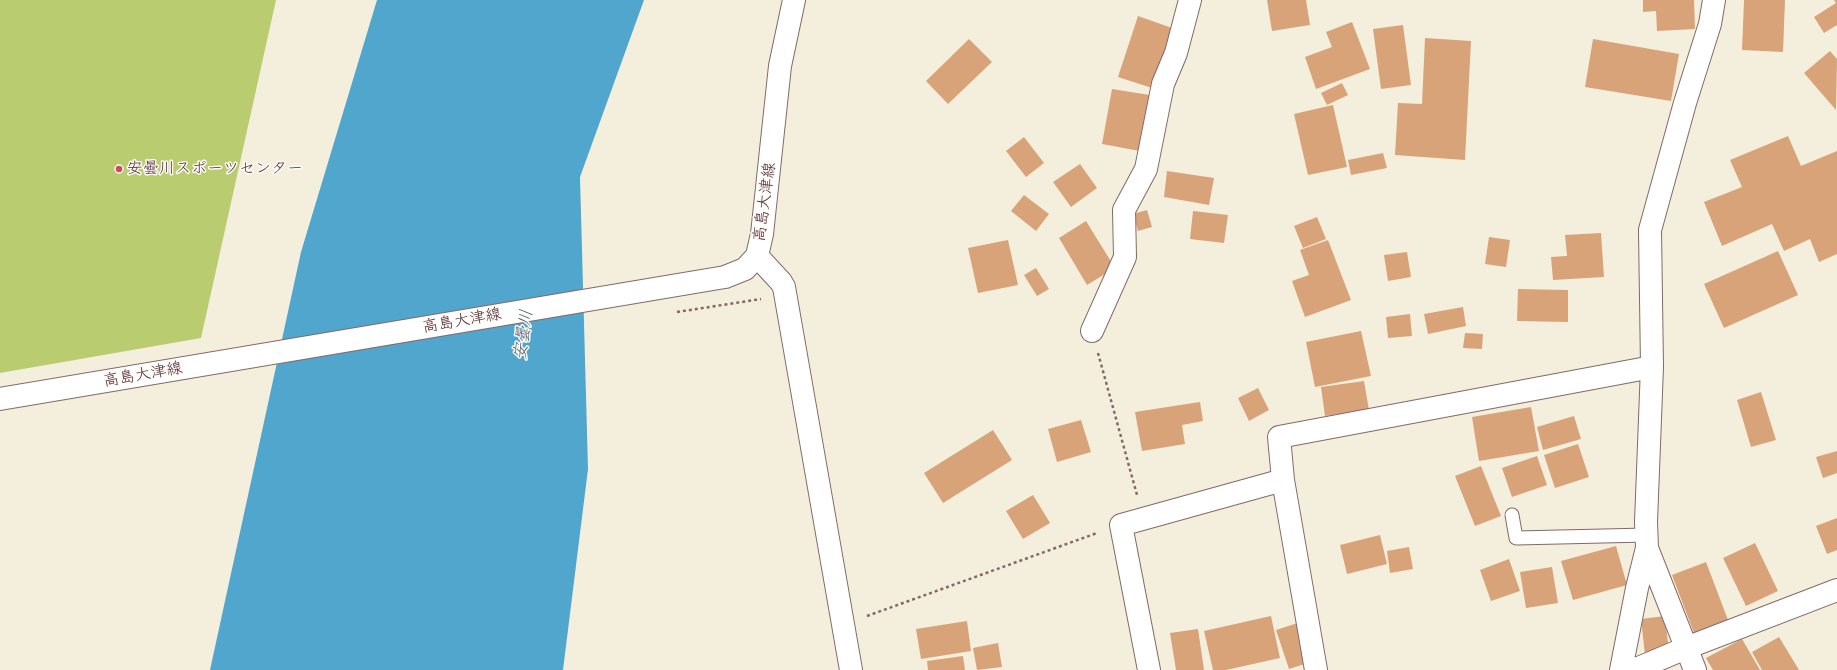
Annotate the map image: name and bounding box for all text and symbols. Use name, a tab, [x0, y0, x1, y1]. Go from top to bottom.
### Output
place label: 安曇川スポーツセンター	[127, 159, 303, 179]
street label: 高島大津線	[750, 161, 780, 243]
marker: 安曇川スポーツセンター	[114, 164, 124, 174]
street label: 高島大津線	[421, 305, 503, 337]
water label: 安曇川	[510, 308, 538, 362]
street label: 高島大津線	[102, 359, 184, 391]

